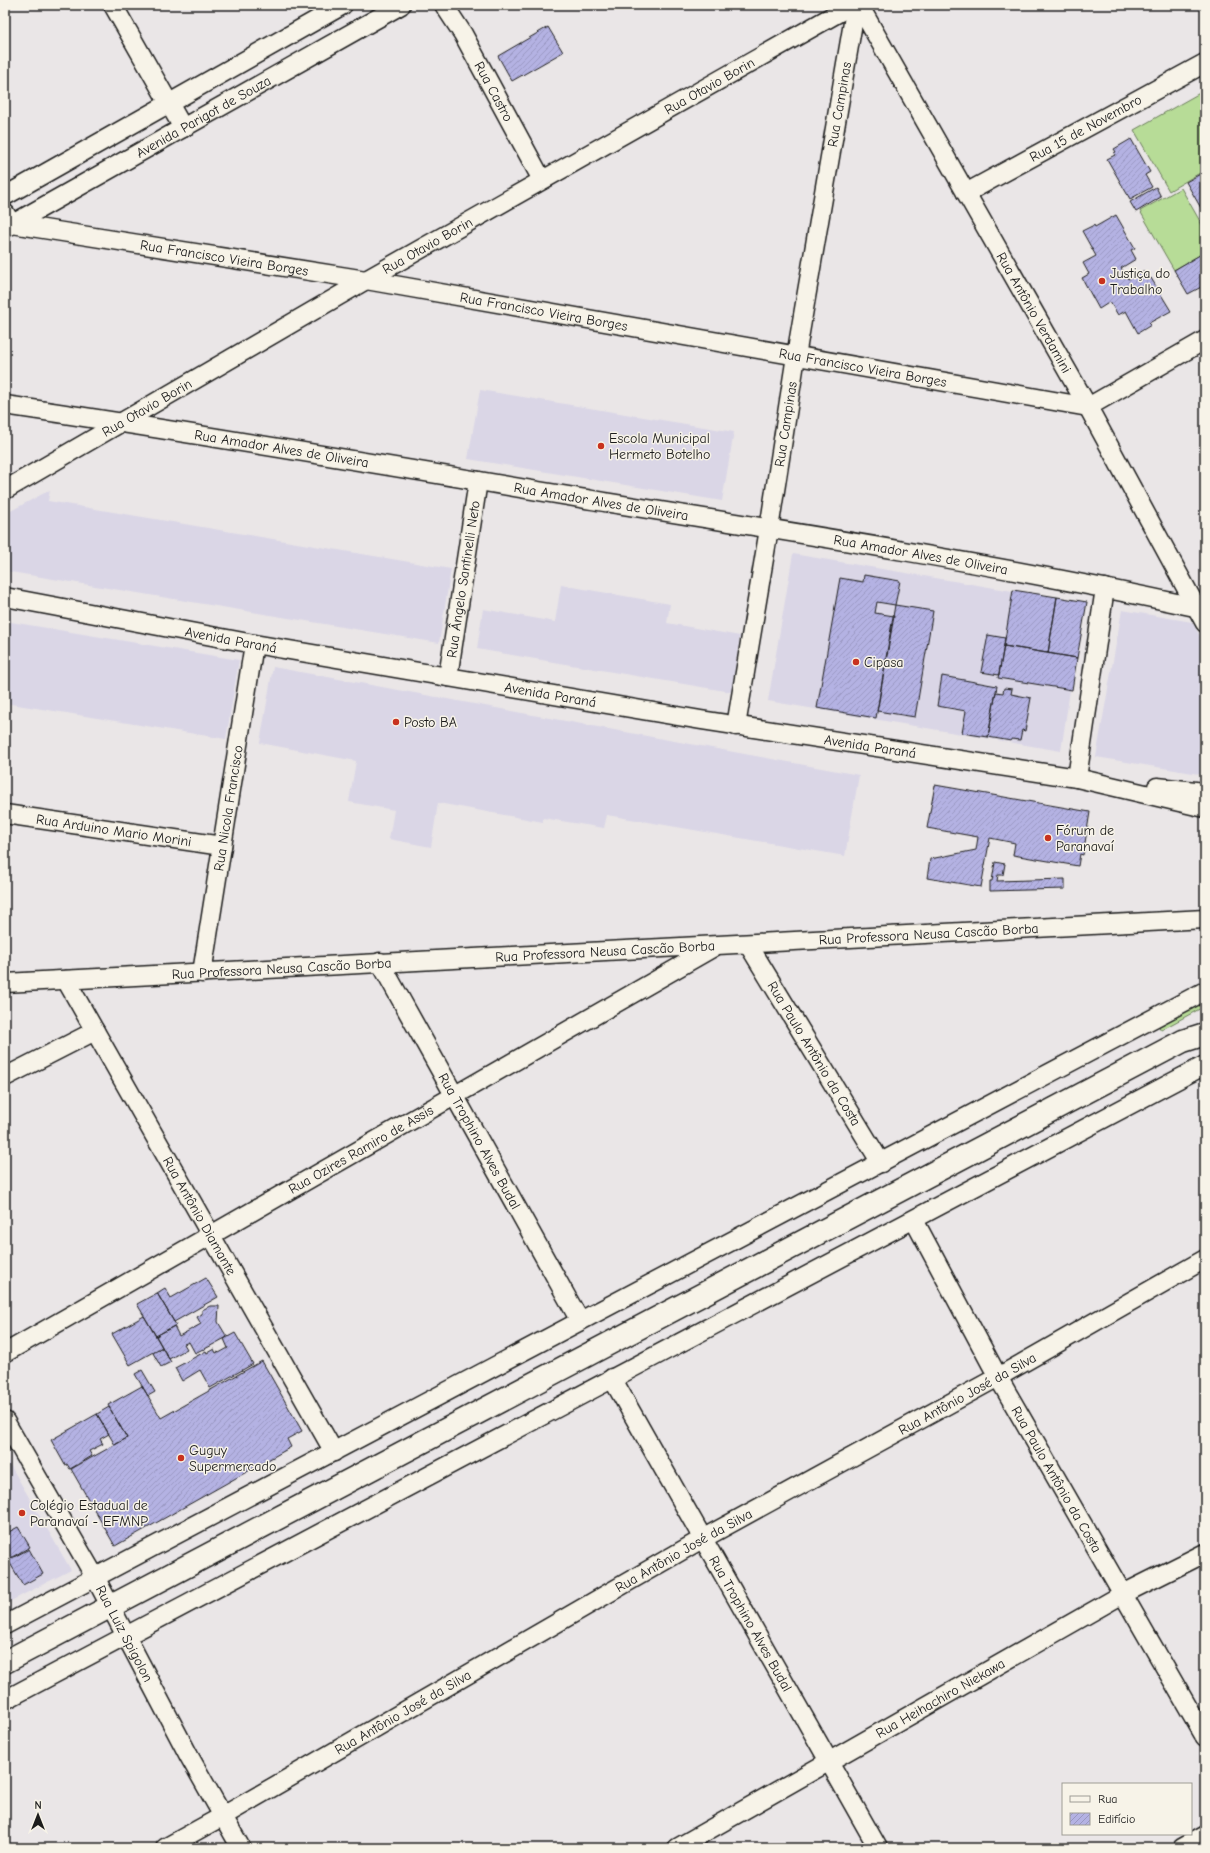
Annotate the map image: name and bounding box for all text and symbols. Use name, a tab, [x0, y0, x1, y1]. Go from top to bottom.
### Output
street label: Rua Otavio Borin	[661, 54, 757, 118]
street label: Rua Castro	[471, 58, 517, 124]
street label: Rua Campinas	[823, 60, 855, 148]
street label: Avenida Parigot de Souza	[133, 72, 274, 161]
street label: Rua 15 de Novembro	[1026, 91, 1145, 165]
street label: Rua Otavio Borin	[379, 213, 475, 278]
street label: Rua Francisco Vieira Borges	[139, 236, 310, 279]
street label: Rua Antônio Verdamini	[993, 249, 1075, 376]
place label: Justiça do Trabalho	[1110, 265, 1170, 298]
marker: Justiça do Trabalho	[1097, 276, 1107, 286]
street label: Rua Francisco Vieira Borges	[459, 288, 629, 334]
street label: Rua Francisco Vieira Borges	[778, 344, 948, 391]
street label: Rua Otavio Borin	[99, 375, 195, 440]
street label: Rua Campinas	[770, 380, 800, 468]
street label: Rua Amador Alves de Oliveira	[193, 426, 370, 471]
place label: Escola Municipal Hermeto Botelho	[609, 430, 711, 463]
marker: Escola Municipal Hermeto Botelho	[596, 441, 606, 451]
street label: Rua Amador Alves de Oliveira	[513, 479, 690, 524]
street label: Rua Ângelo Santinelli Neto	[443, 499, 483, 659]
street label: Rua Amador Alves de Oliveira	[833, 531, 1009, 578]
street label: Avenida Paraná	[184, 623, 278, 656]
place label: Cipasa	[864, 654, 903, 671]
marker: Cipasa	[851, 657, 861, 667]
street label: Avenida Paraná	[503, 678, 598, 711]
place label: Posto BA	[404, 714, 457, 731]
marker: Posto BA	[391, 717, 401, 727]
street label: Avenida Paraná	[823, 731, 917, 762]
street label: Rua Nicola Francisco	[210, 744, 246, 872]
street label: Rua Arduino Mario Morini	[35, 810, 193, 850]
place label: Fórum de Paranavaí	[1056, 822, 1115, 855]
marker: Fórum de Paranavaí	[1043, 833, 1053, 843]
street label: Rua Professora Neusa Cascão Borba	[818, 919, 1039, 948]
street label: Rua Professora Neusa Cascão Borba	[495, 937, 715, 965]
street label: Rua Professora Neusa Cascão Borba	[171, 954, 392, 983]
street label: Rua Paulo Antônio da Costa	[764, 978, 865, 1129]
street label: Rua Trophino Alves Budal	[435, 1070, 525, 1212]
street label: Rua Ozires Ramiro de Assis	[285, 1101, 436, 1197]
street label: Rua Antônio Diamante	[159, 1153, 240, 1278]
street label: Rua Antônio José da Silva	[895, 1349, 1039, 1438]
street label: Rua Paulo Antônio da Costa	[1008, 1403, 1106, 1555]
place label: Guguy Supermercado	[189, 1442, 276, 1475]
marker: Guguy Supermercado	[176, 1453, 186, 1463]
place label: Colégio Estadual de Paranavaí - EFMNP	[30, 1497, 148, 1530]
street label: Rua Antônio José da Silva	[612, 1505, 755, 1596]
marker: Colégio Estadual de Paranavaí - EFMNP	[17, 1508, 27, 1518]
street label: Rua Trophino Alves Budal	[706, 1552, 796, 1694]
street label: Rua Luiz Spigolon	[92, 1582, 157, 1685]
street label: Rua Heihachiro Niekawa	[873, 1655, 1008, 1742]
street label: Rua Antônio José da Silva	[332, 1666, 474, 1758]
legend	[1062, 1783, 1192, 1835]
text: Rua	[1098, 1792, 1117, 1806]
north arrow	[18, 1795, 58, 1835]
text: N	[34, 1799, 42, 1812]
text: Edifício	[1098, 1812, 1135, 1826]

